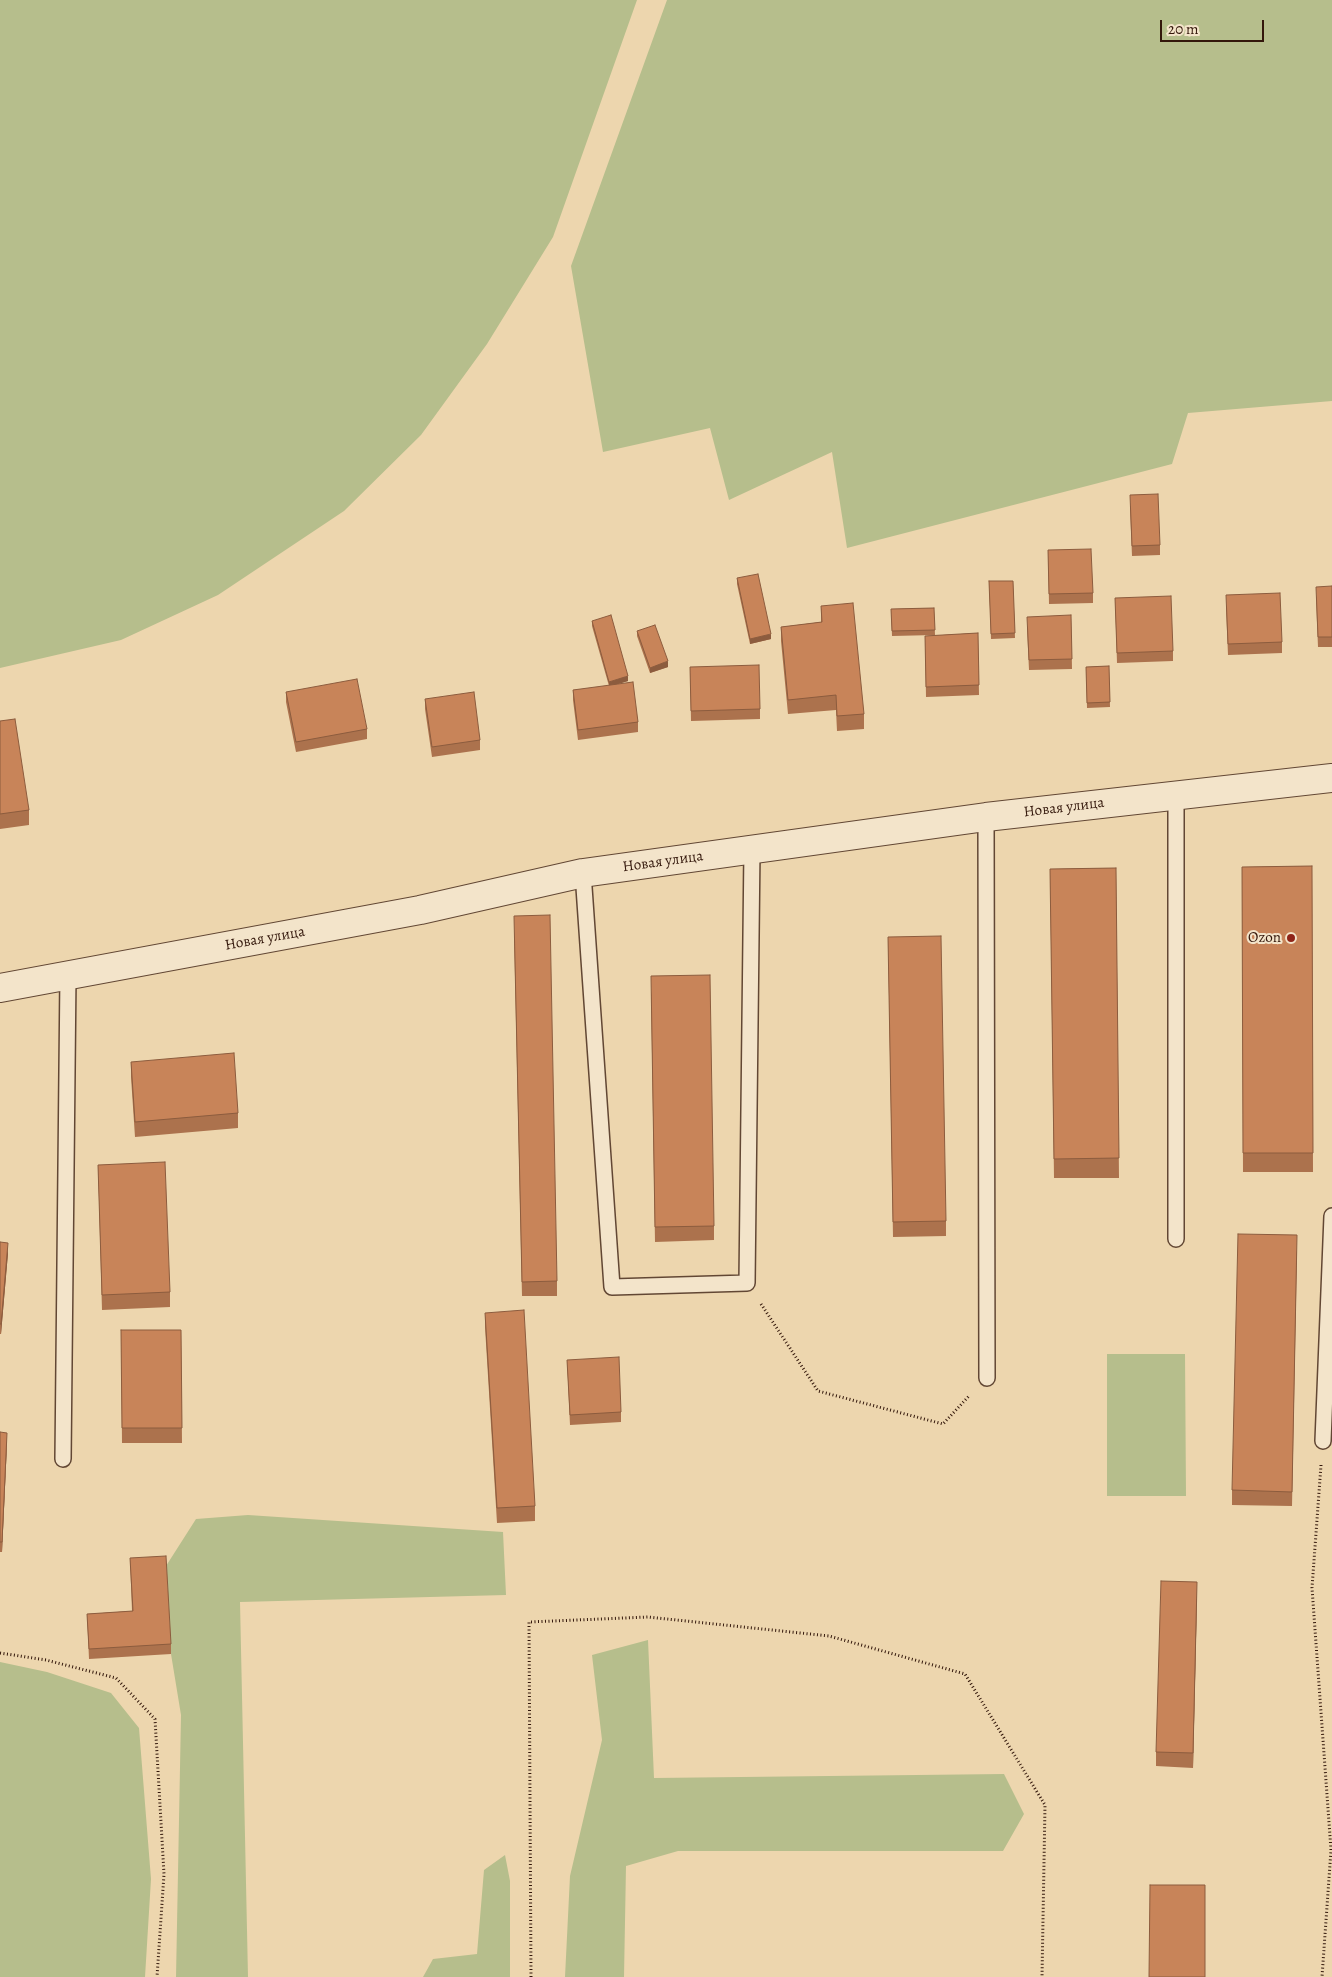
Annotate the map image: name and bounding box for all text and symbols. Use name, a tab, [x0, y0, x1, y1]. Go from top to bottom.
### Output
scale bar	[1162, 10, 1266, 42]
text: 20 m	[1168, 19, 1199, 39]
street label: Новая улица	[1023, 794, 1105, 822]
street label: Новая улица	[622, 847, 704, 877]
street label: Новая улица	[223, 923, 307, 955]
place label: Ozon	[1248, 929, 1281, 947]
marker: Ozon	[1285, 932, 1297, 944]

